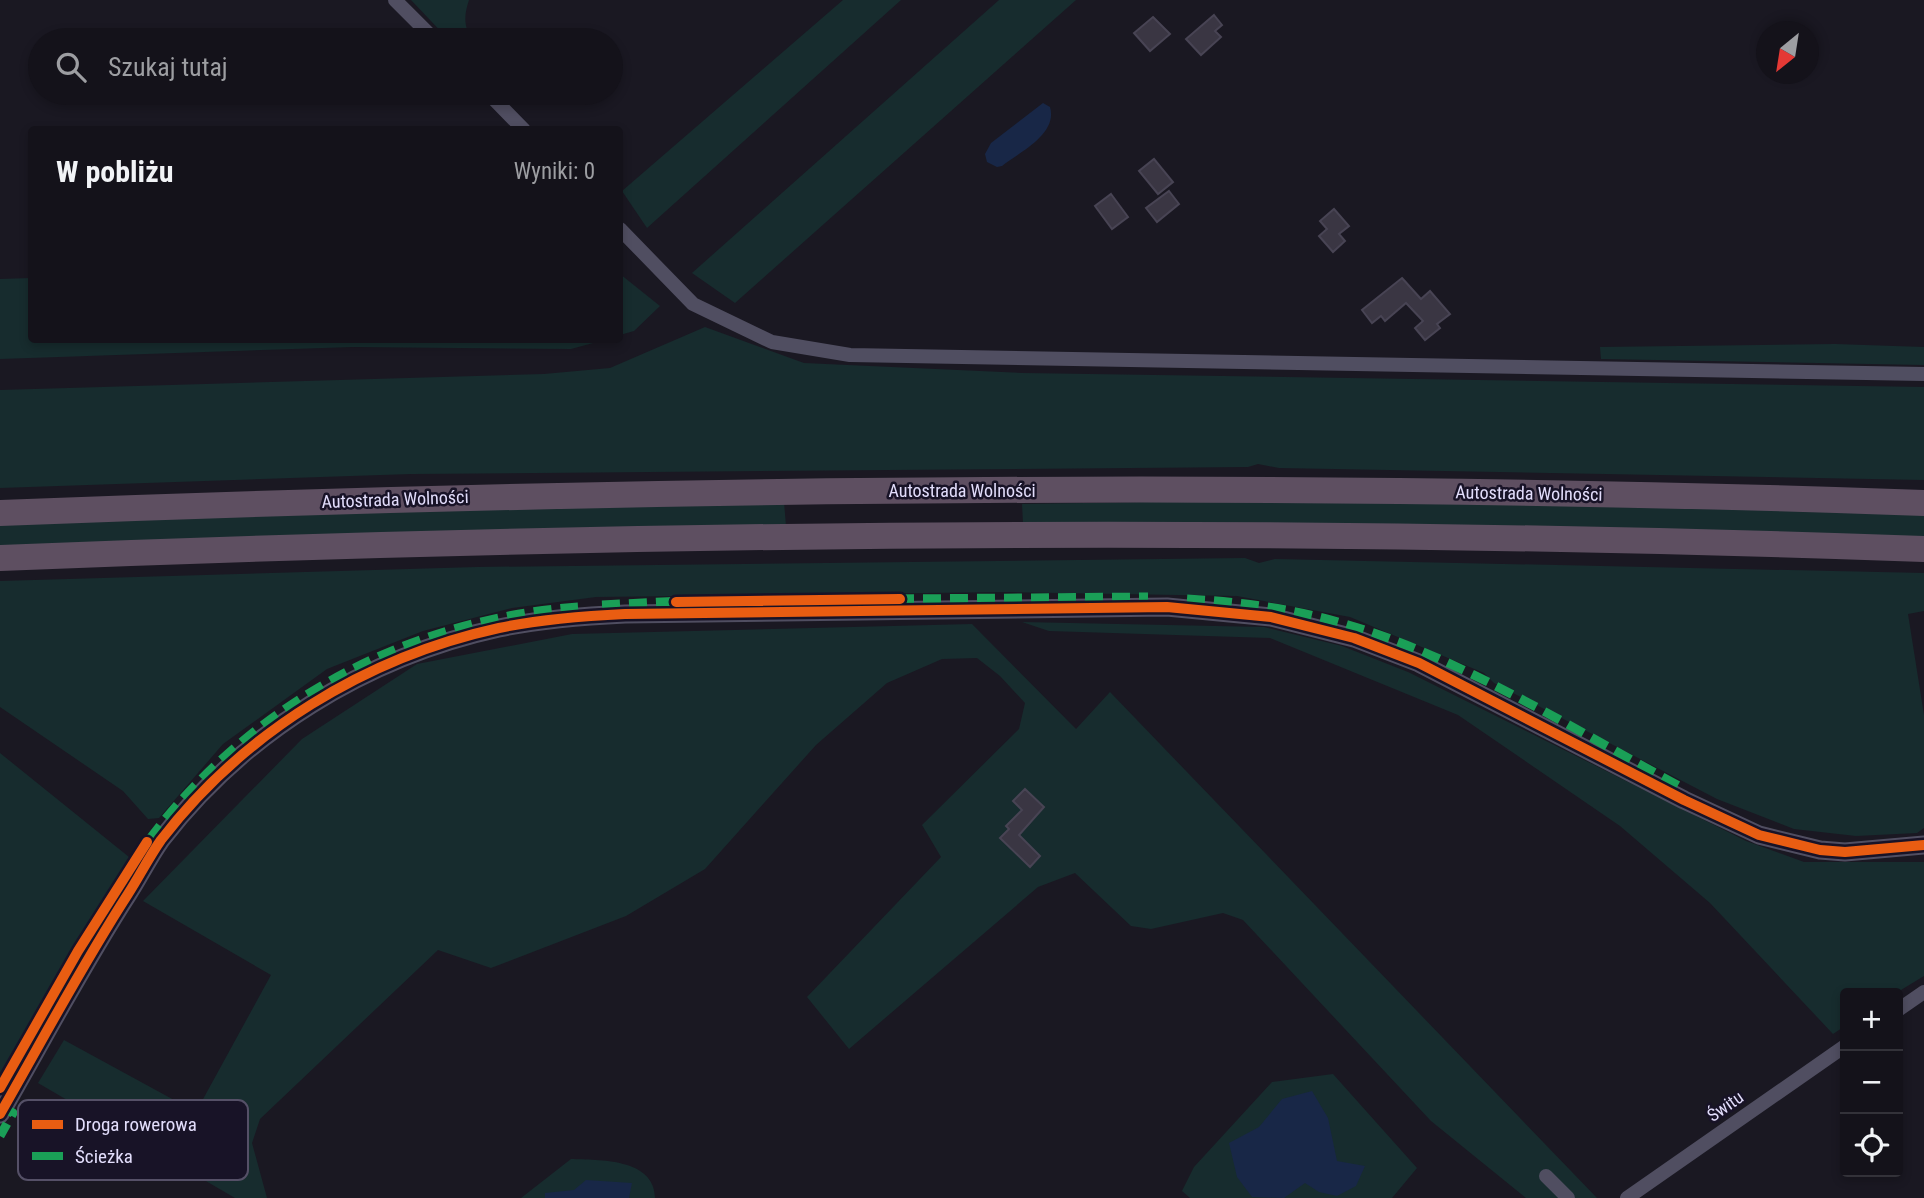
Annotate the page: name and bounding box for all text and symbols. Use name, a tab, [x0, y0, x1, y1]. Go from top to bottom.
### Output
north arrow	[1756, 21, 1819, 84]
search box	[28, 28, 623, 105]
icon: search	[52, 48, 90, 86]
text: Szukaj tutaj	[108, 52, 228, 82]
text: W pobliżu	[56, 154, 173, 189]
text: Wyniki: 0	[514, 158, 595, 185]
street label: Autostrada Wolności	[888, 480, 1036, 501]
street label: Autostrada Wolności	[1455, 481, 1603, 505]
street label: Autostrada Wolności	[321, 486, 469, 512]
map controls	[1840, 988, 1903, 1177]
button: +	[1840, 988, 1903, 1051]
button: −	[1840, 1051, 1903, 1114]
street label: Świtu	[1703, 1086, 1747, 1126]
legend	[18, 1100, 248, 1180]
text: Droga rowerowa	[75, 1113, 197, 1136]
button: locate	[1840, 1114, 1903, 1177]
text: Ścieżka	[75, 1145, 133, 1168]

